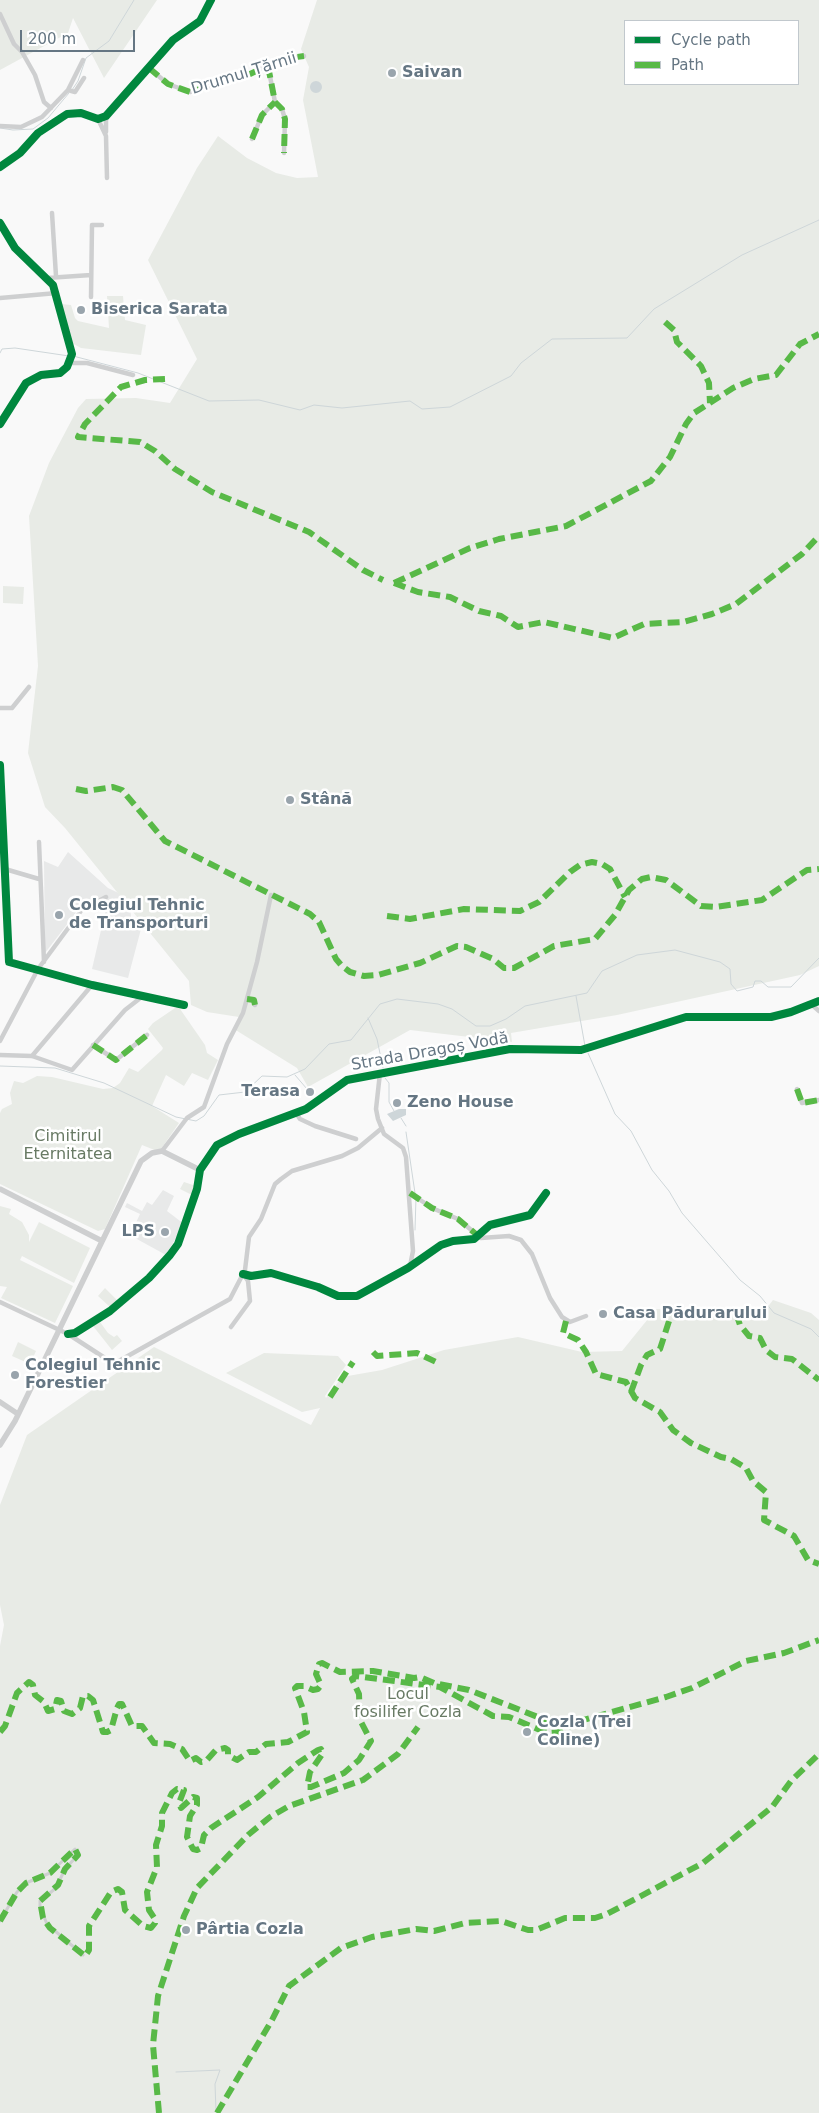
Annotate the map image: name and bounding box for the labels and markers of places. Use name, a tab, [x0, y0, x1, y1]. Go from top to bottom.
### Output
place label: Saivan	[402, 63, 462, 83]
marker: Saivan	[386, 67, 398, 79]
place label: Biserica Sarata	[91, 300, 228, 320]
marker: Biserica Sarata	[75, 304, 87, 316]
place label: Stână	[300, 790, 352, 810]
marker: Stână	[284, 794, 296, 806]
place label: Colegiul Tehnic de Transporturi	[69, 896, 208, 934]
marker: Colegiul Tehnic de Transporturi	[53, 909, 65, 921]
place label: Terasa	[241, 1082, 300, 1102]
marker: Terasa	[304, 1086, 316, 1098]
place label: Zeno House	[407, 1093, 514, 1113]
marker: Zeno House	[391, 1097, 403, 1109]
place label: LPS	[122, 1222, 155, 1242]
marker: LPS	[159, 1226, 171, 1238]
place label: Casa Pădurarului	[613, 1304, 767, 1324]
marker: Casa Pădurarului	[597, 1308, 609, 1320]
place label: Colegiul Tehnic Forestier	[25, 1356, 161, 1394]
marker: Colegiul Tehnic Forestier	[9, 1369, 21, 1381]
place label: Cozla (Trei Coline)	[537, 1713, 632, 1751]
marker: Cozla (Trei Coline)	[521, 1726, 533, 1738]
place label: Pârtia Cozla	[196, 1920, 304, 1940]
marker: Pârtia Cozla	[180, 1924, 192, 1936]

